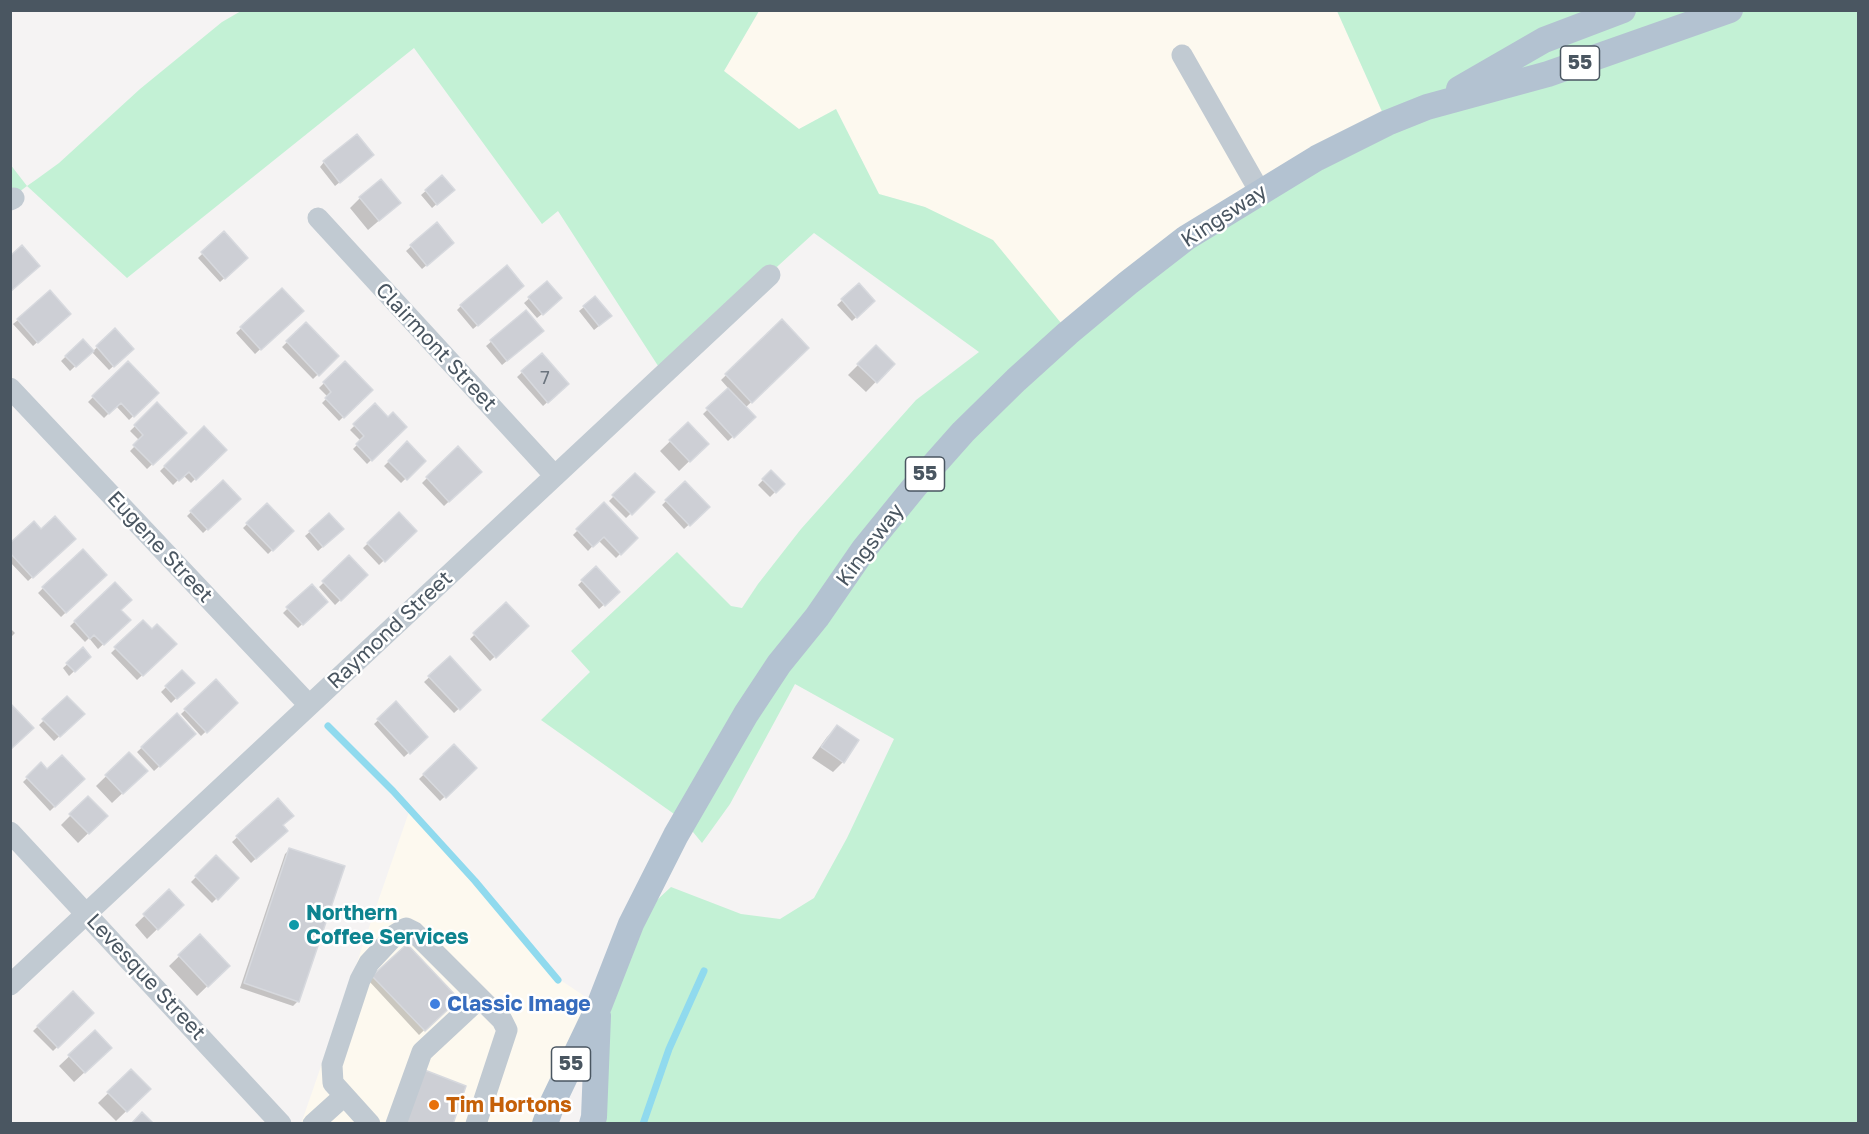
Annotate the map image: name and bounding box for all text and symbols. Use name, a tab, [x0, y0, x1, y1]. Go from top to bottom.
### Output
road number: 55	[1560, 46, 1600, 80]
street label: Kingsway	[1177, 179, 1271, 253]
street label: Clairmont Street	[370, 278, 502, 416]
house number: 7	[540, 367, 550, 389]
road number: 55	[906, 457, 944, 491]
street label: Eugene Street	[102, 486, 218, 608]
street label: Kingsway	[831, 499, 909, 591]
street label: Raymond Street	[322, 566, 458, 694]
place label: Northern Coffee Services	[306, 900, 469, 950]
street label: Levesque Street	[81, 909, 211, 1045]
marker: Northern Coffee Services	[287, 918, 301, 932]
place label: Classic Image	[447, 991, 591, 1017]
marker: Classic Image	[428, 997, 442, 1011]
road number: 55	[552, 1047, 590, 1081]
place label: Tim Hortons	[446, 1092, 572, 1118]
marker: Tim Hortons	[427, 1098, 441, 1112]

